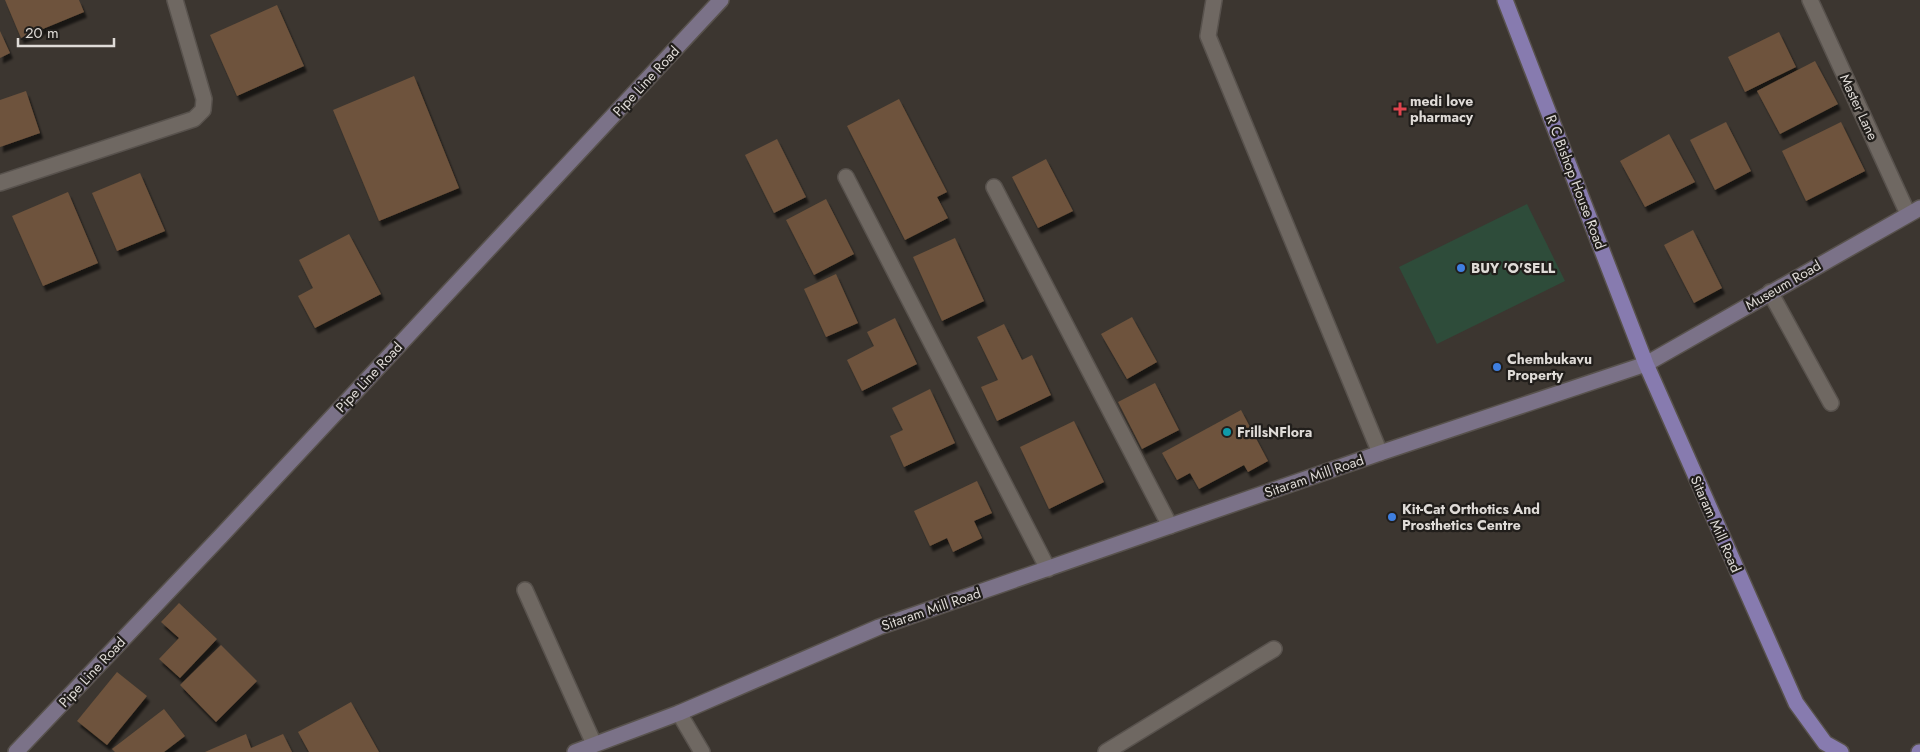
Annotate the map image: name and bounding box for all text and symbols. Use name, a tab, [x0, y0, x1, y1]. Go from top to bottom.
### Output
scale bar	[18, 15, 114, 47]
text: 20 m	[25, 22, 59, 44]
street label: Pipe Line Road	[608, 41, 684, 121]
street label: Master Lane	[1835, 71, 1883, 143]
place label: medi love pharmacy	[1410, 91, 1474, 127]
marker: medi love pharmacy	[1394, 103, 1406, 115]
street label: R C Bishop House Road	[1541, 112, 1611, 252]
street label: Museum Road	[1742, 255, 1824, 315]
place label: BUY 'O'SELL	[1471, 258, 1556, 278]
marker: BUY 'O'SELL	[1455, 262, 1467, 274]
street label: Pipe Line Road	[331, 337, 407, 417]
place label: Chembukavu Property	[1507, 349, 1592, 385]
marker: Chembukavu Property	[1491, 361, 1503, 373]
place label: FrillsNFlora	[1237, 422, 1312, 442]
marker: FrillsNFlora	[1221, 426, 1233, 438]
street label: Sitaram Mill Road	[1262, 450, 1366, 502]
street label: Sitaram Mill Road	[1686, 472, 1746, 576]
place label: Kit-Cat Orthotics And Prosthetics Centre	[1402, 499, 1540, 535]
marker: Kit-Cat Orthotics And Prosthetics Centre	[1386, 511, 1398, 523]
street label: Sitaram Mill Road	[879, 583, 983, 635]
street label: Pipe Line Road	[54, 632, 130, 712]

